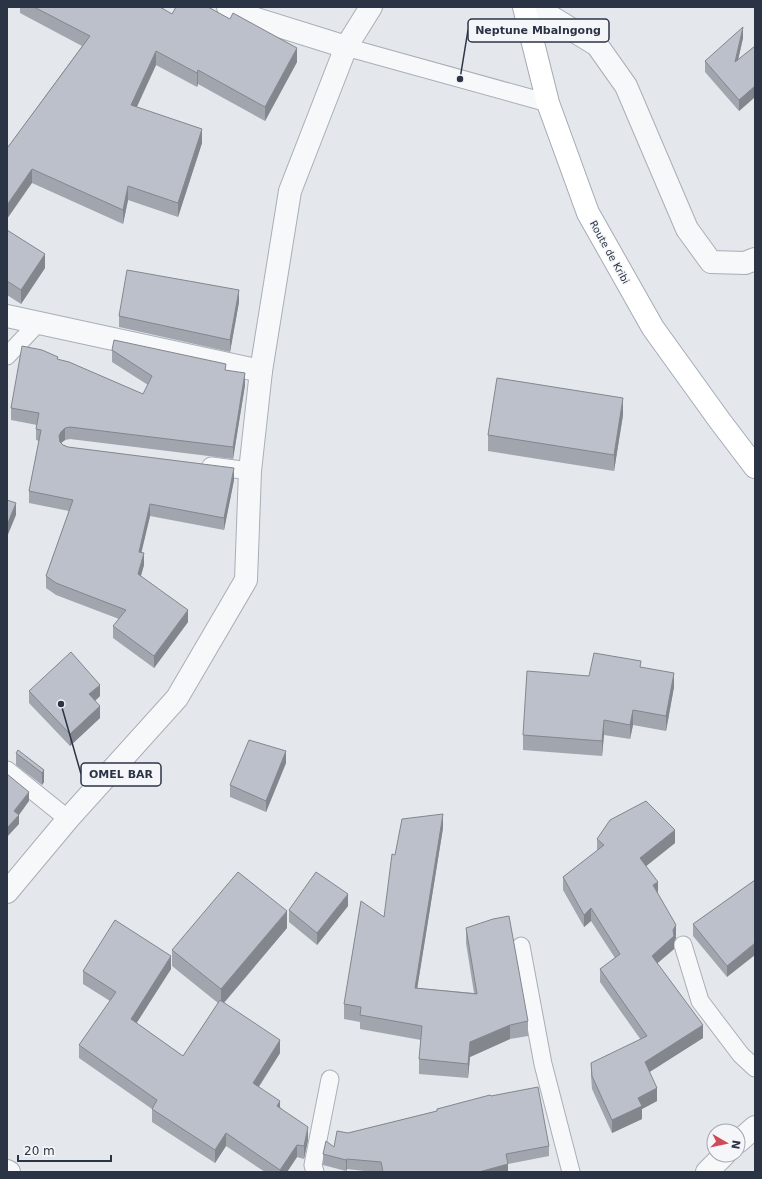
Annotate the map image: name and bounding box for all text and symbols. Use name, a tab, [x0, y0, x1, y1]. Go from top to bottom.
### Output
callout: Neptune Mbalngong	[468, 19, 609, 42]
text: Neptune Mbalngong	[475, 24, 601, 37]
street label: Route de Kribi	[588, 219, 631, 286]
callout: OMEL BAR	[81, 763, 161, 786]
text: OMEL BAR	[89, 768, 154, 781]
north arrow	[706, 1123, 746, 1163]
scale bar	[18, 1137, 111, 1163]
text: N	[728, 1139, 743, 1150]
text: 20 m	[24, 1144, 55, 1158]

